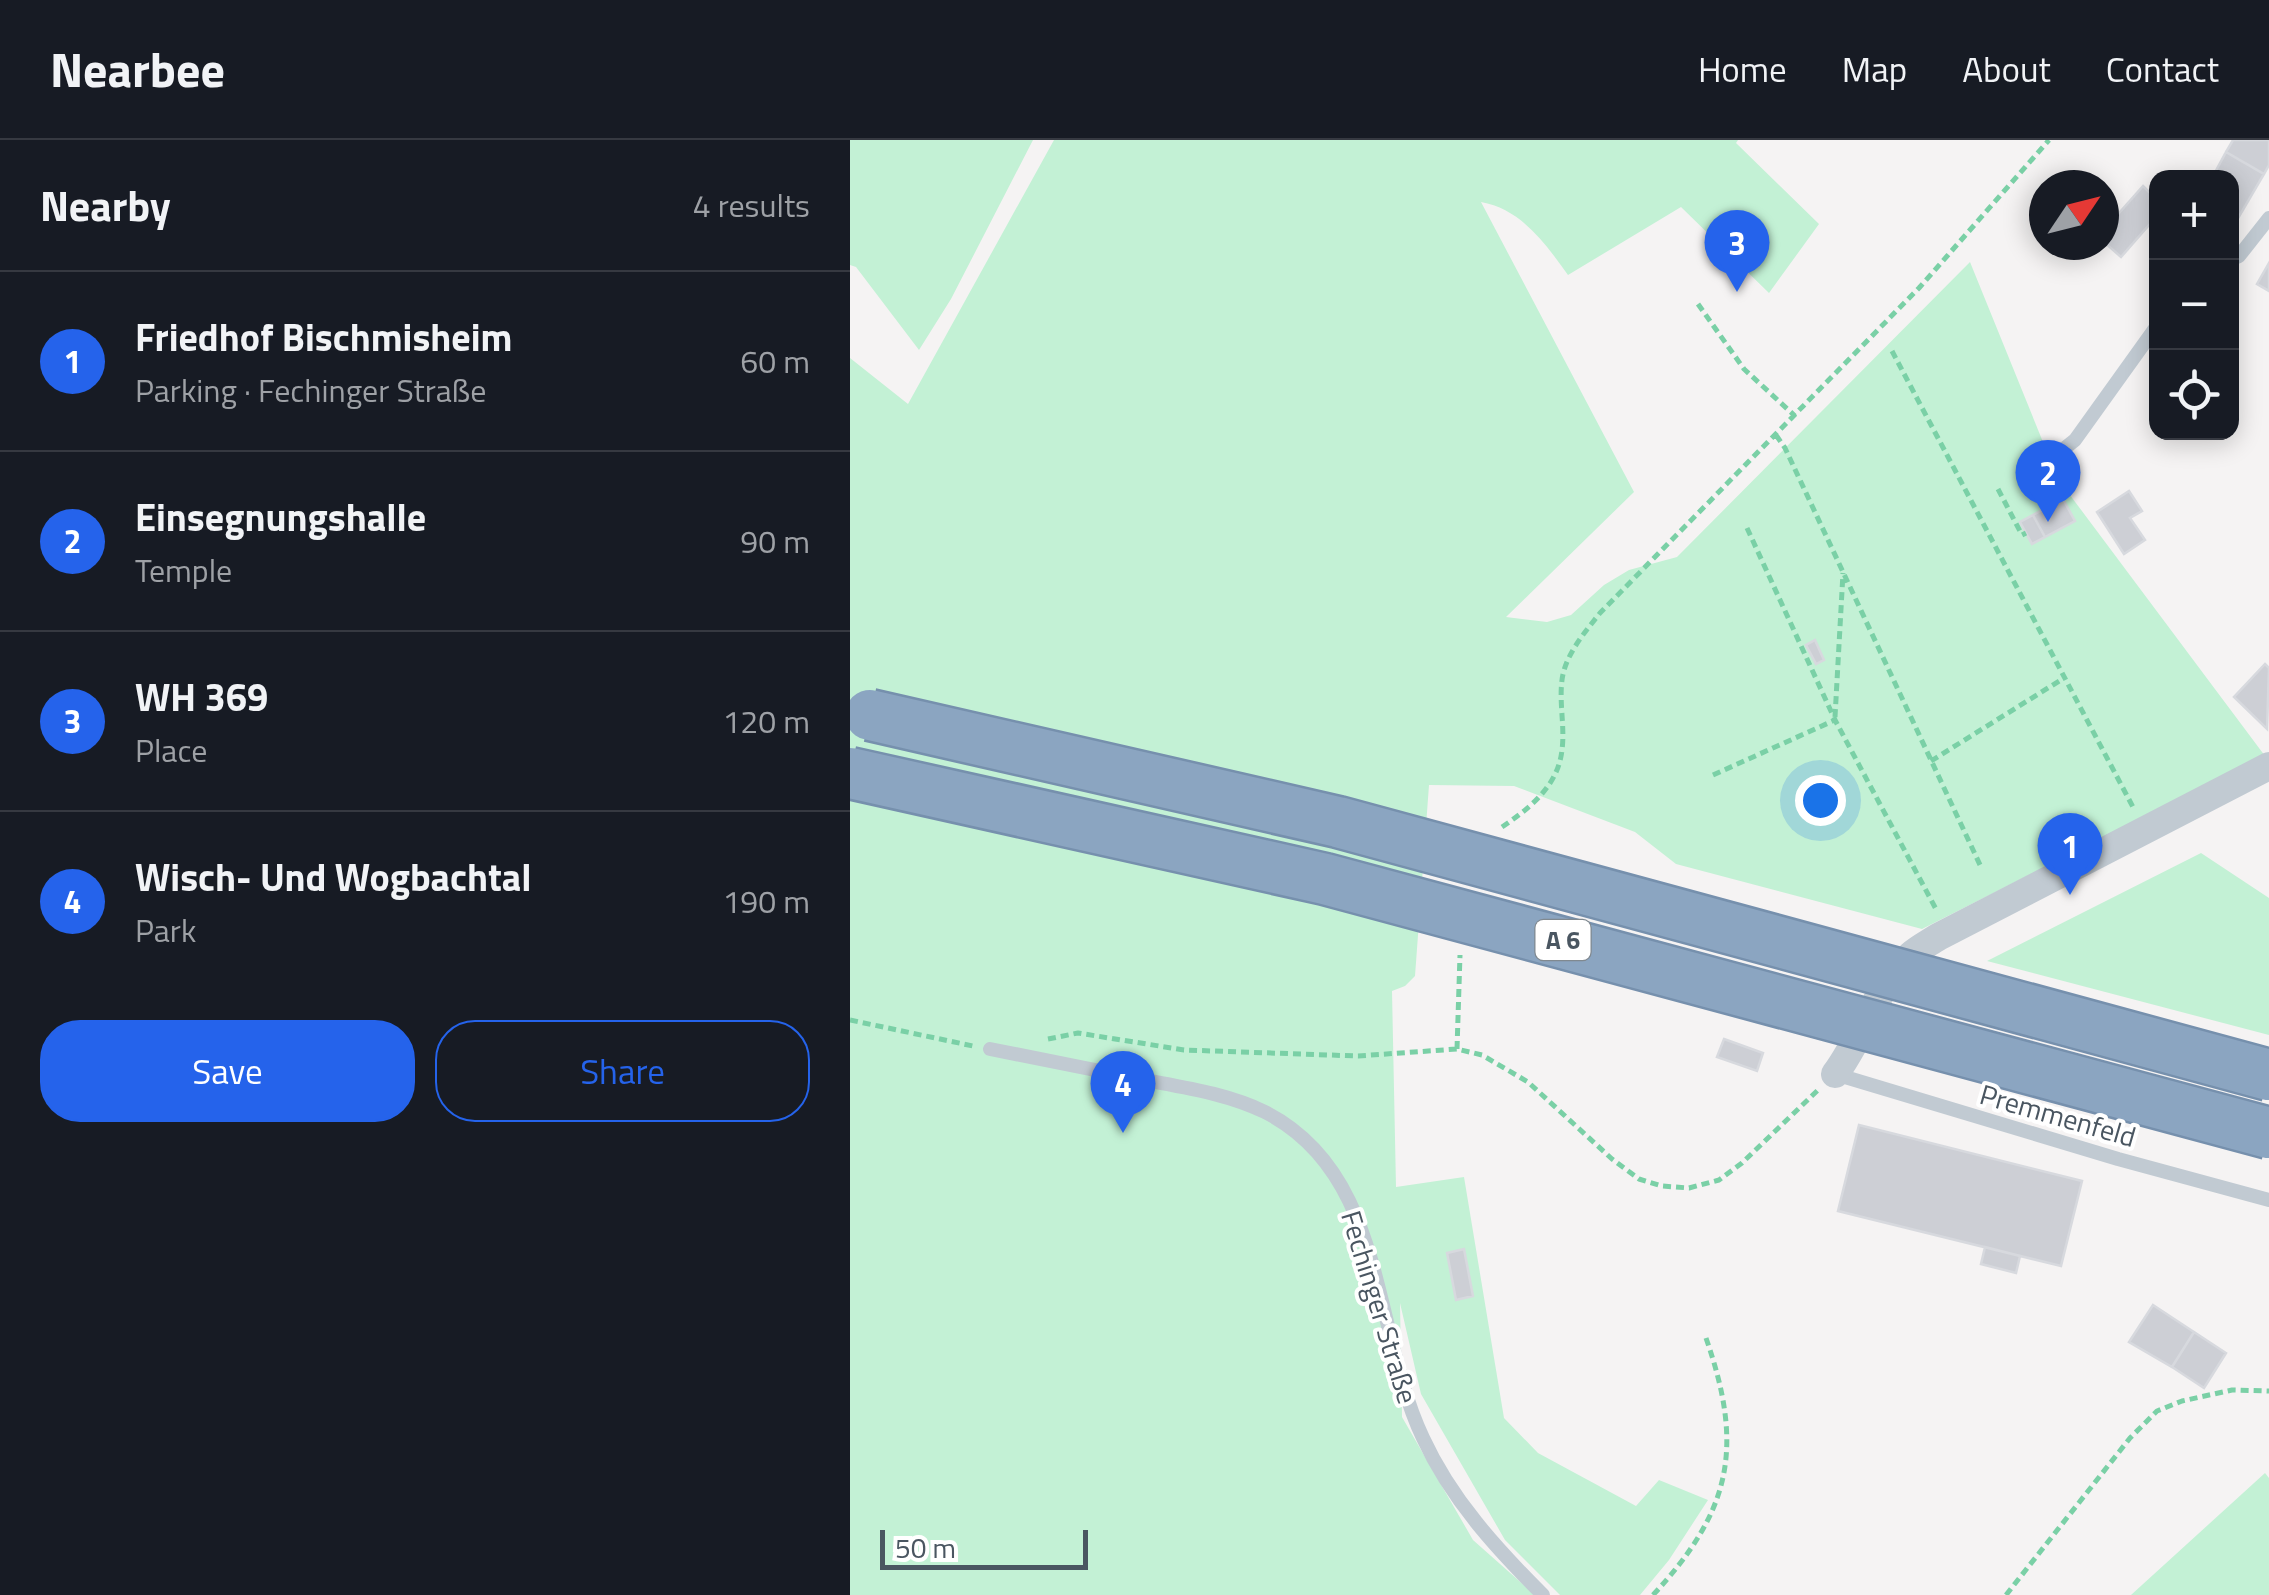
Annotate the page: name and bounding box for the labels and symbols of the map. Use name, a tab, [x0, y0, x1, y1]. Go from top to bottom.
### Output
north arrow	[2029, 170, 2119, 260]
pin: 3	[1704, 210, 1770, 292]
pin: 2	[2016, 440, 2080, 522]
your location	[1795, 775, 1846, 826]
pin: 1	[2038, 812, 2102, 895]
road number: A 6	[1536, 920, 1590, 960]
pin: 4	[1090, 1050, 1156, 1133]
street label: Premmenfeld	[1975, 1072, 2141, 1158]
street label: Fechinger Straße	[1330, 1205, 1430, 1409]
scale bar	[880, 1525, 1088, 1570]

